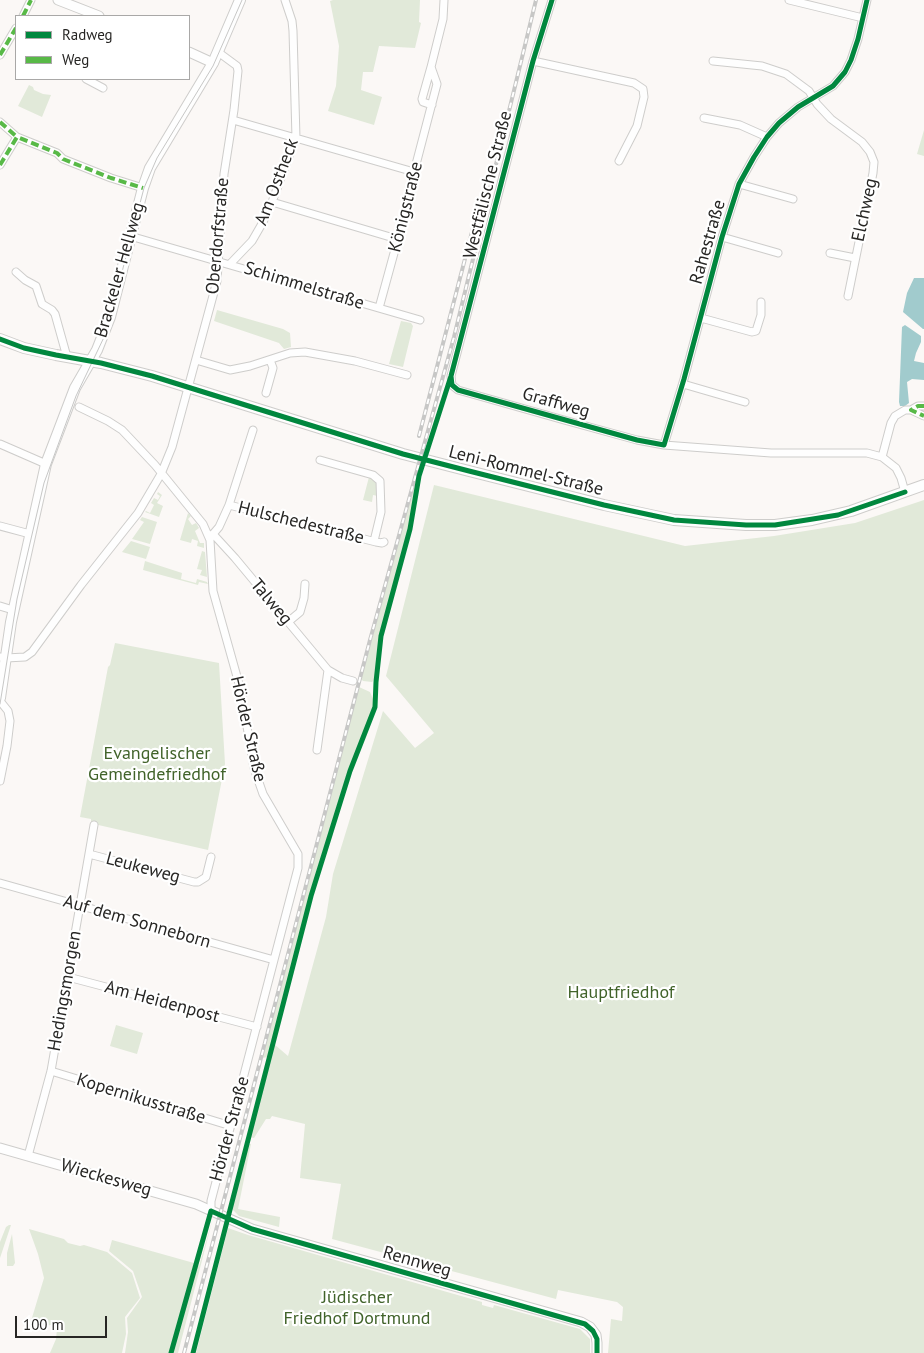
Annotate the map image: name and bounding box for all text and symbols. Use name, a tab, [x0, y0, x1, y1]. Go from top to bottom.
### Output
legend	[15, 15, 190, 80]
text: Radweg	[62, 25, 113, 44]
text: Weg	[62, 50, 89, 69]
street label: Westfälische Straße	[459, 109, 517, 261]
street label: Am Ostheck	[251, 135, 303, 229]
street label: Königstraße	[384, 159, 428, 255]
street label: Elchweg	[848, 176, 882, 244]
street label: Oberdorfstraße	[202, 177, 234, 295]
street label: Rahestraße	[686, 197, 730, 287]
street label: Brackeler Hellweg	[90, 200, 150, 340]
street label: Schimmelstraße	[241, 257, 367, 315]
street label: Graffweg	[520, 383, 592, 423]
street label: Leni-Rommel-Straße	[446, 441, 606, 501]
street label: Hulschedestraße	[236, 497, 366, 549]
street label: Talweg	[245, 574, 297, 630]
street label: Hörder Straße	[225, 674, 271, 784]
park label: Evangelischer Gemeindefriedhof	[88, 743, 226, 786]
street label: Leukeweg	[103, 848, 183, 888]
street label: Auf dem Sonneborn	[61, 891, 213, 953]
street label: Hedingsmorgen	[44, 929, 86, 1053]
street label: Am Heidenpost	[102, 976, 222, 1028]
park label: Hauptfriedhof	[567, 982, 675, 1004]
street label: Kopernikusstraße	[74, 1069, 208, 1129]
street label: Hörder Straße	[206, 1074, 254, 1184]
street label: Wieckesweg	[58, 1155, 154, 1201]
street label: Rennweg	[380, 1242, 454, 1282]
park label: Jüdischer Friedhof Dortmund	[284, 1287, 430, 1330]
scale bar	[18, 1306, 110, 1338]
text: 100 m	[23, 1315, 64, 1334]

